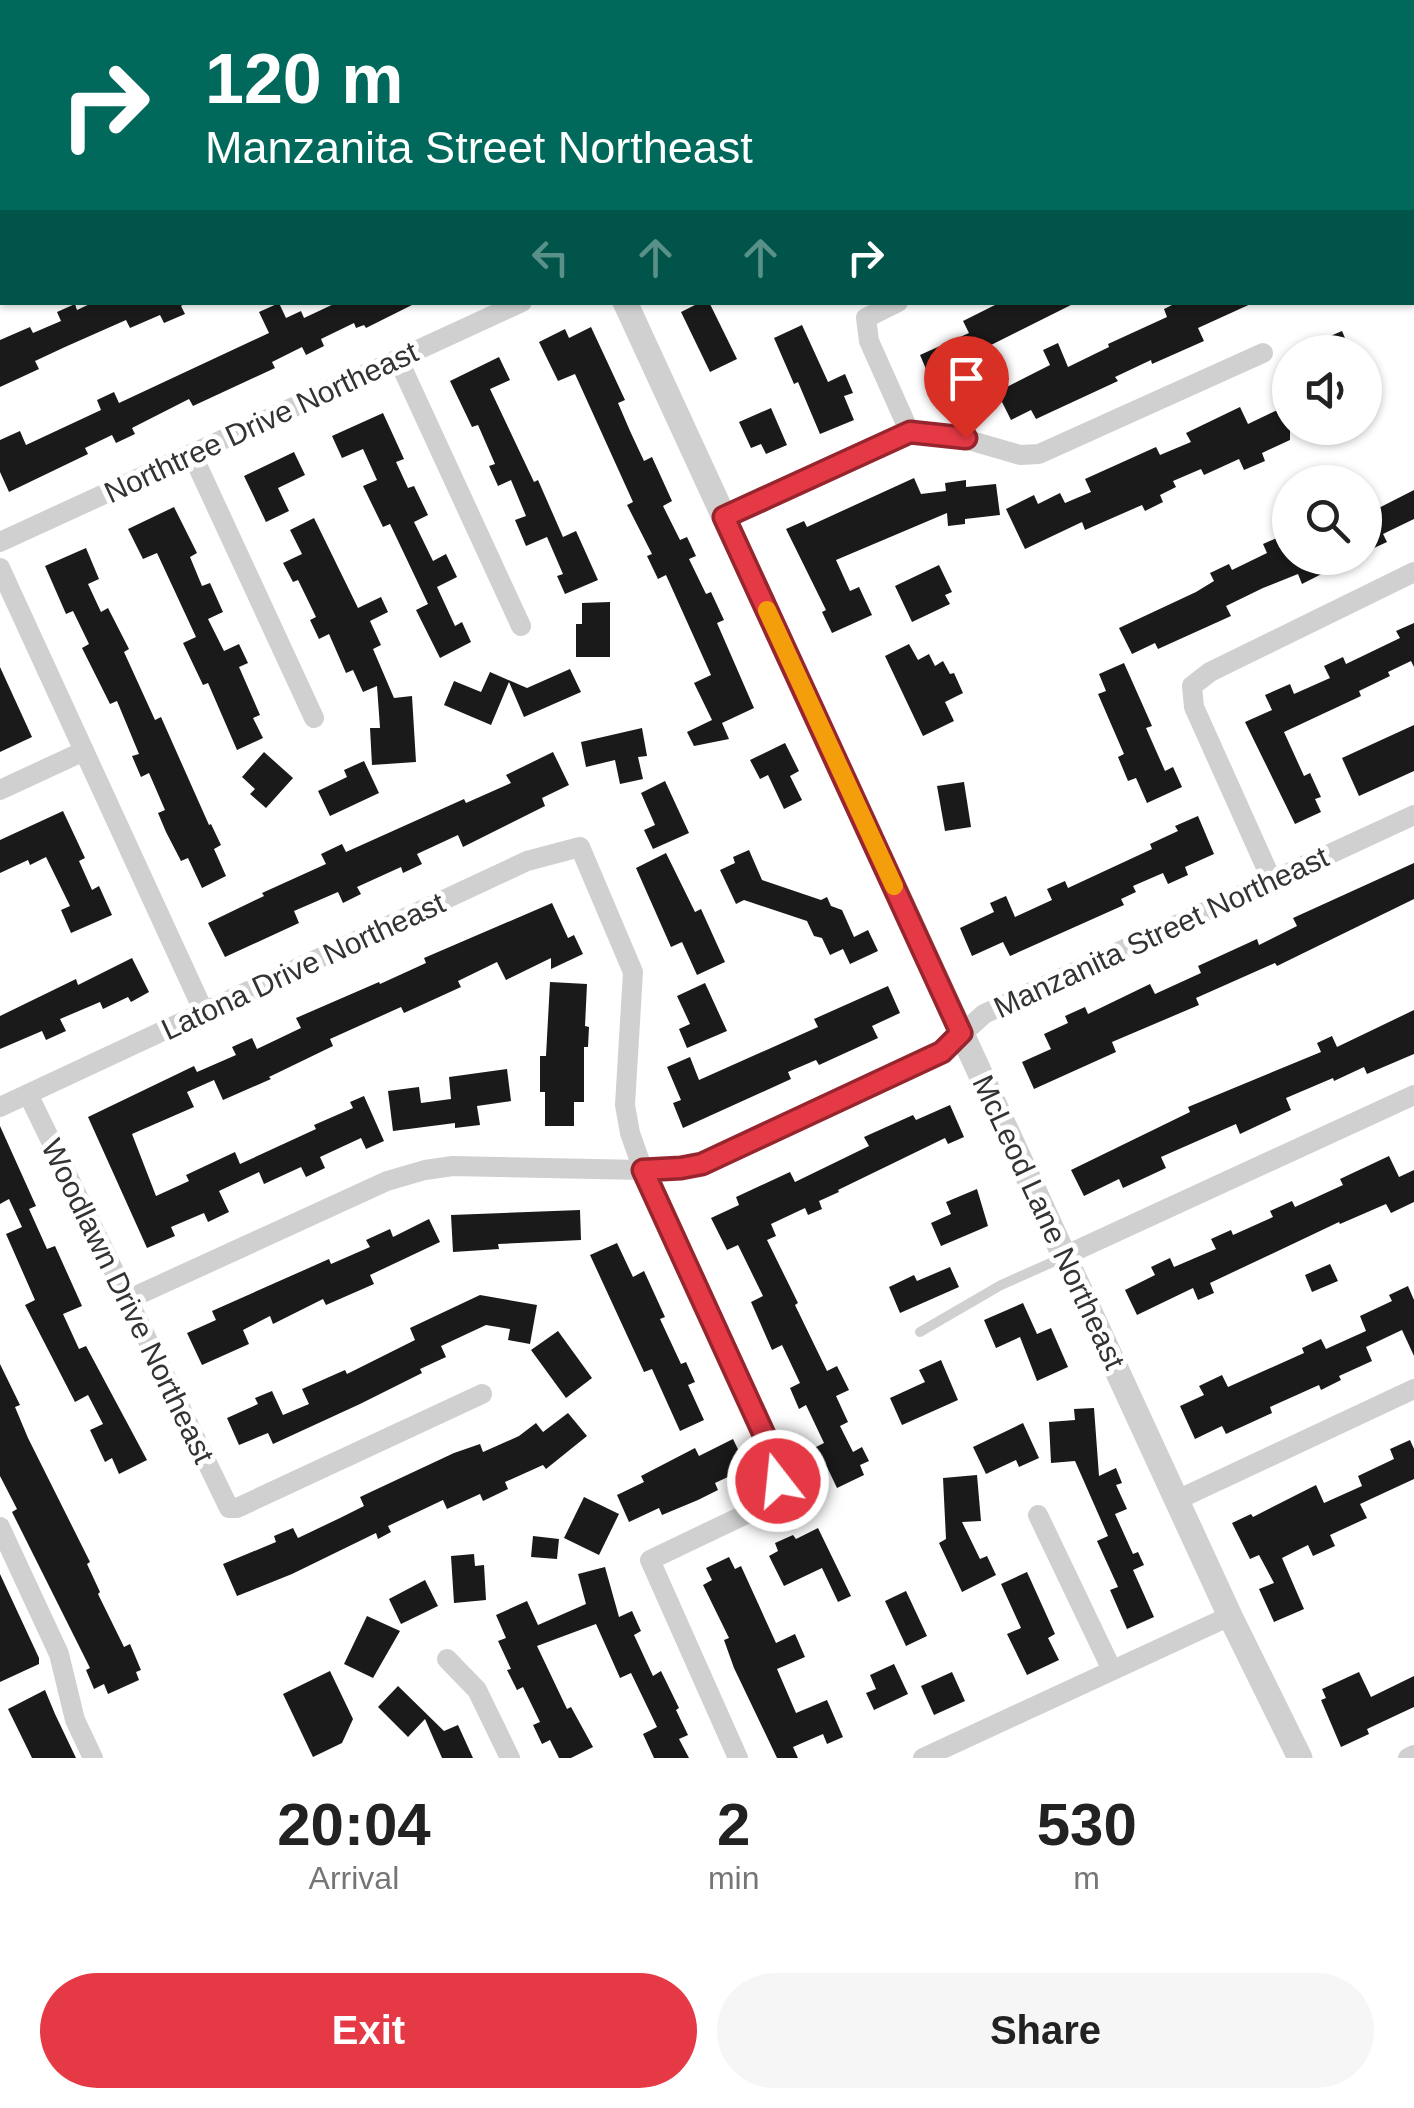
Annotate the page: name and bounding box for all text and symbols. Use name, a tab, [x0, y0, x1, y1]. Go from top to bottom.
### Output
icon: right	[40, 40, 170, 170]
text: 120 m	[205, 40, 403, 118]
text: Manzanita Street Northeast	[205, 122, 753, 173]
icon: left	[523, 230, 578, 285]
icon: ahead	[628, 230, 683, 285]
icon: ahead	[733, 230, 788, 285]
icon: right	[838, 230, 893, 285]
street label: Northtree Drive Northeast	[99, 335, 423, 509]
map controls	[1272, 335, 1382, 575]
button: sound	[1272, 335, 1382, 445]
pin	[924, 336, 1009, 439]
icon: arrive	[939, 351, 994, 406]
button: search	[1272, 465, 1382, 575]
street label: Manzanita Street Northeast	[989, 840, 1334, 1024]
street label: Latona Drive Northeast	[156, 886, 450, 1046]
street label: McLeod Lane Northeast	[966, 1070, 1132, 1375]
street label: Woodlawn Drive Northeast	[35, 1134, 221, 1469]
position arrow	[726, 1429, 830, 1533]
text: 20:04	[277, 1791, 431, 1858]
text: 2	[717, 1791, 750, 1858]
text: 530	[1037, 1791, 1137, 1858]
text: Arrival	[309, 1860, 399, 1896]
text: min	[708, 1860, 759, 1896]
text: m	[1073, 1860, 1100, 1896]
button: Exit	[40, 1973, 697, 2088]
button: Share	[717, 1973, 1374, 2088]

